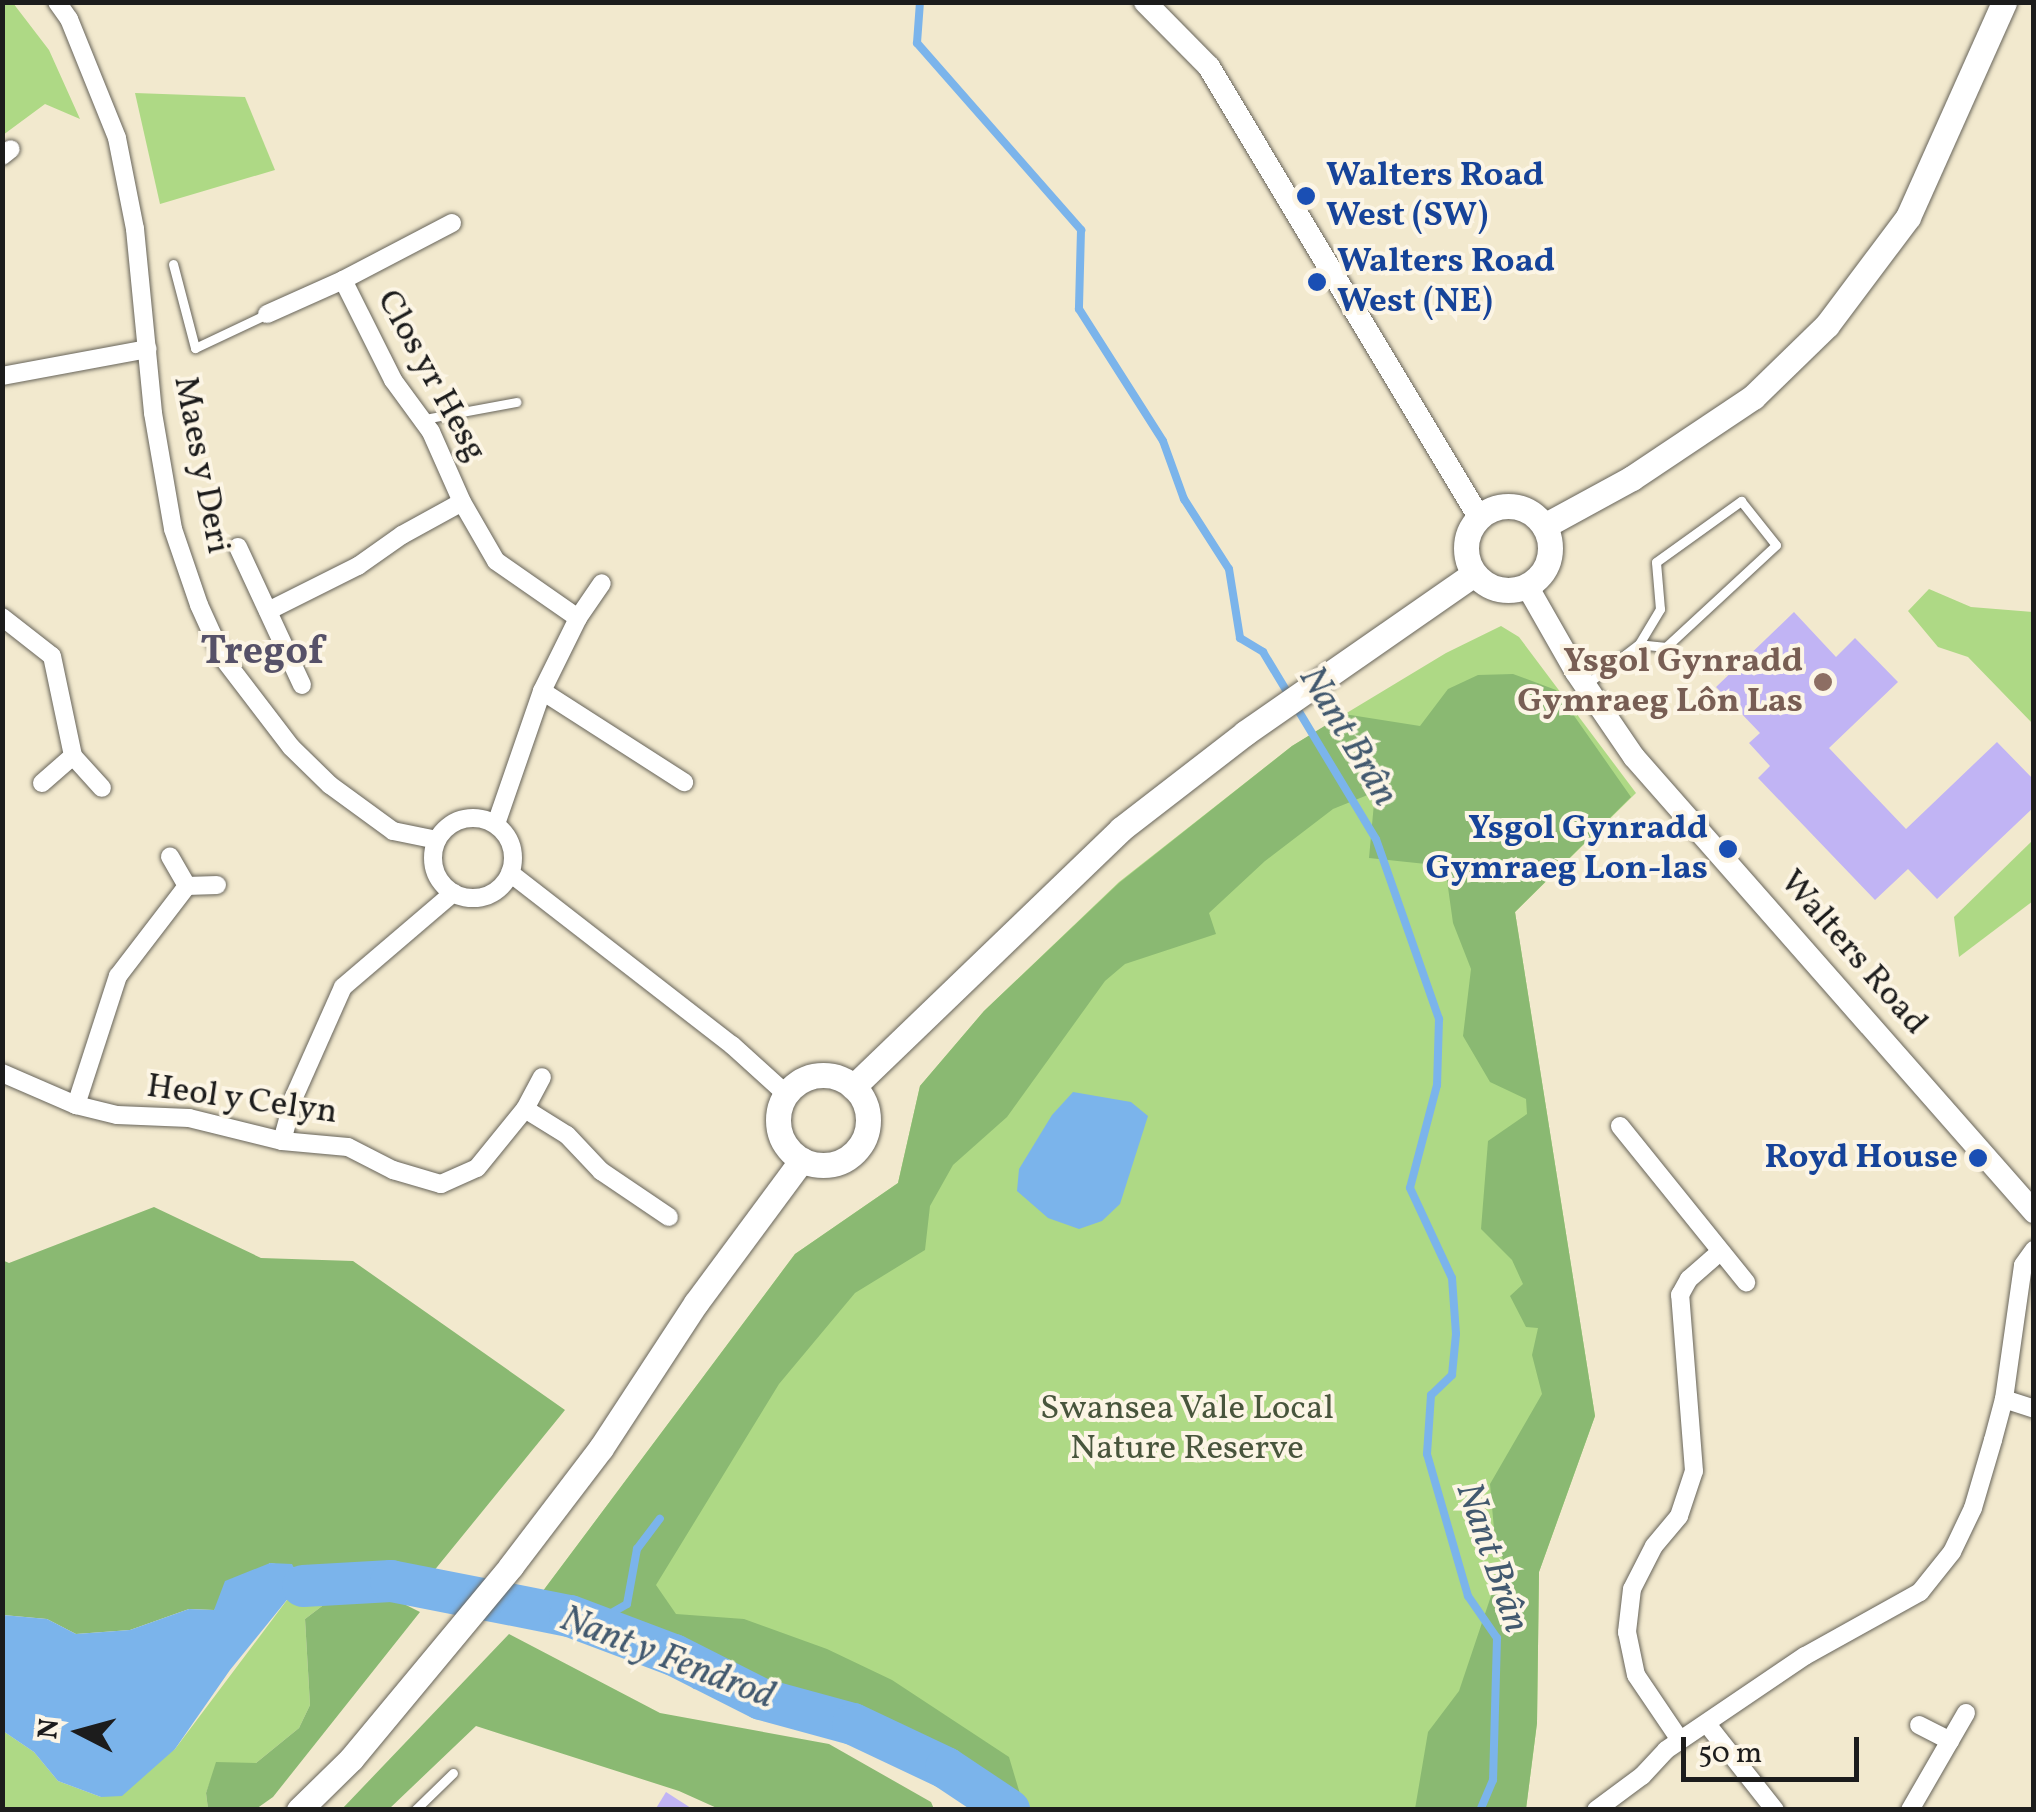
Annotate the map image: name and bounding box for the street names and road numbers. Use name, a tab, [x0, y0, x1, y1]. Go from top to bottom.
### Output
street label: Clos yr Hesg	[366, 283, 496, 469]
street label: Maes y Deri	[163, 372, 239, 558]
street label: Walters Road	[1770, 862, 1936, 1044]
street label: Heol y Celyn	[143, 1066, 341, 1134]

